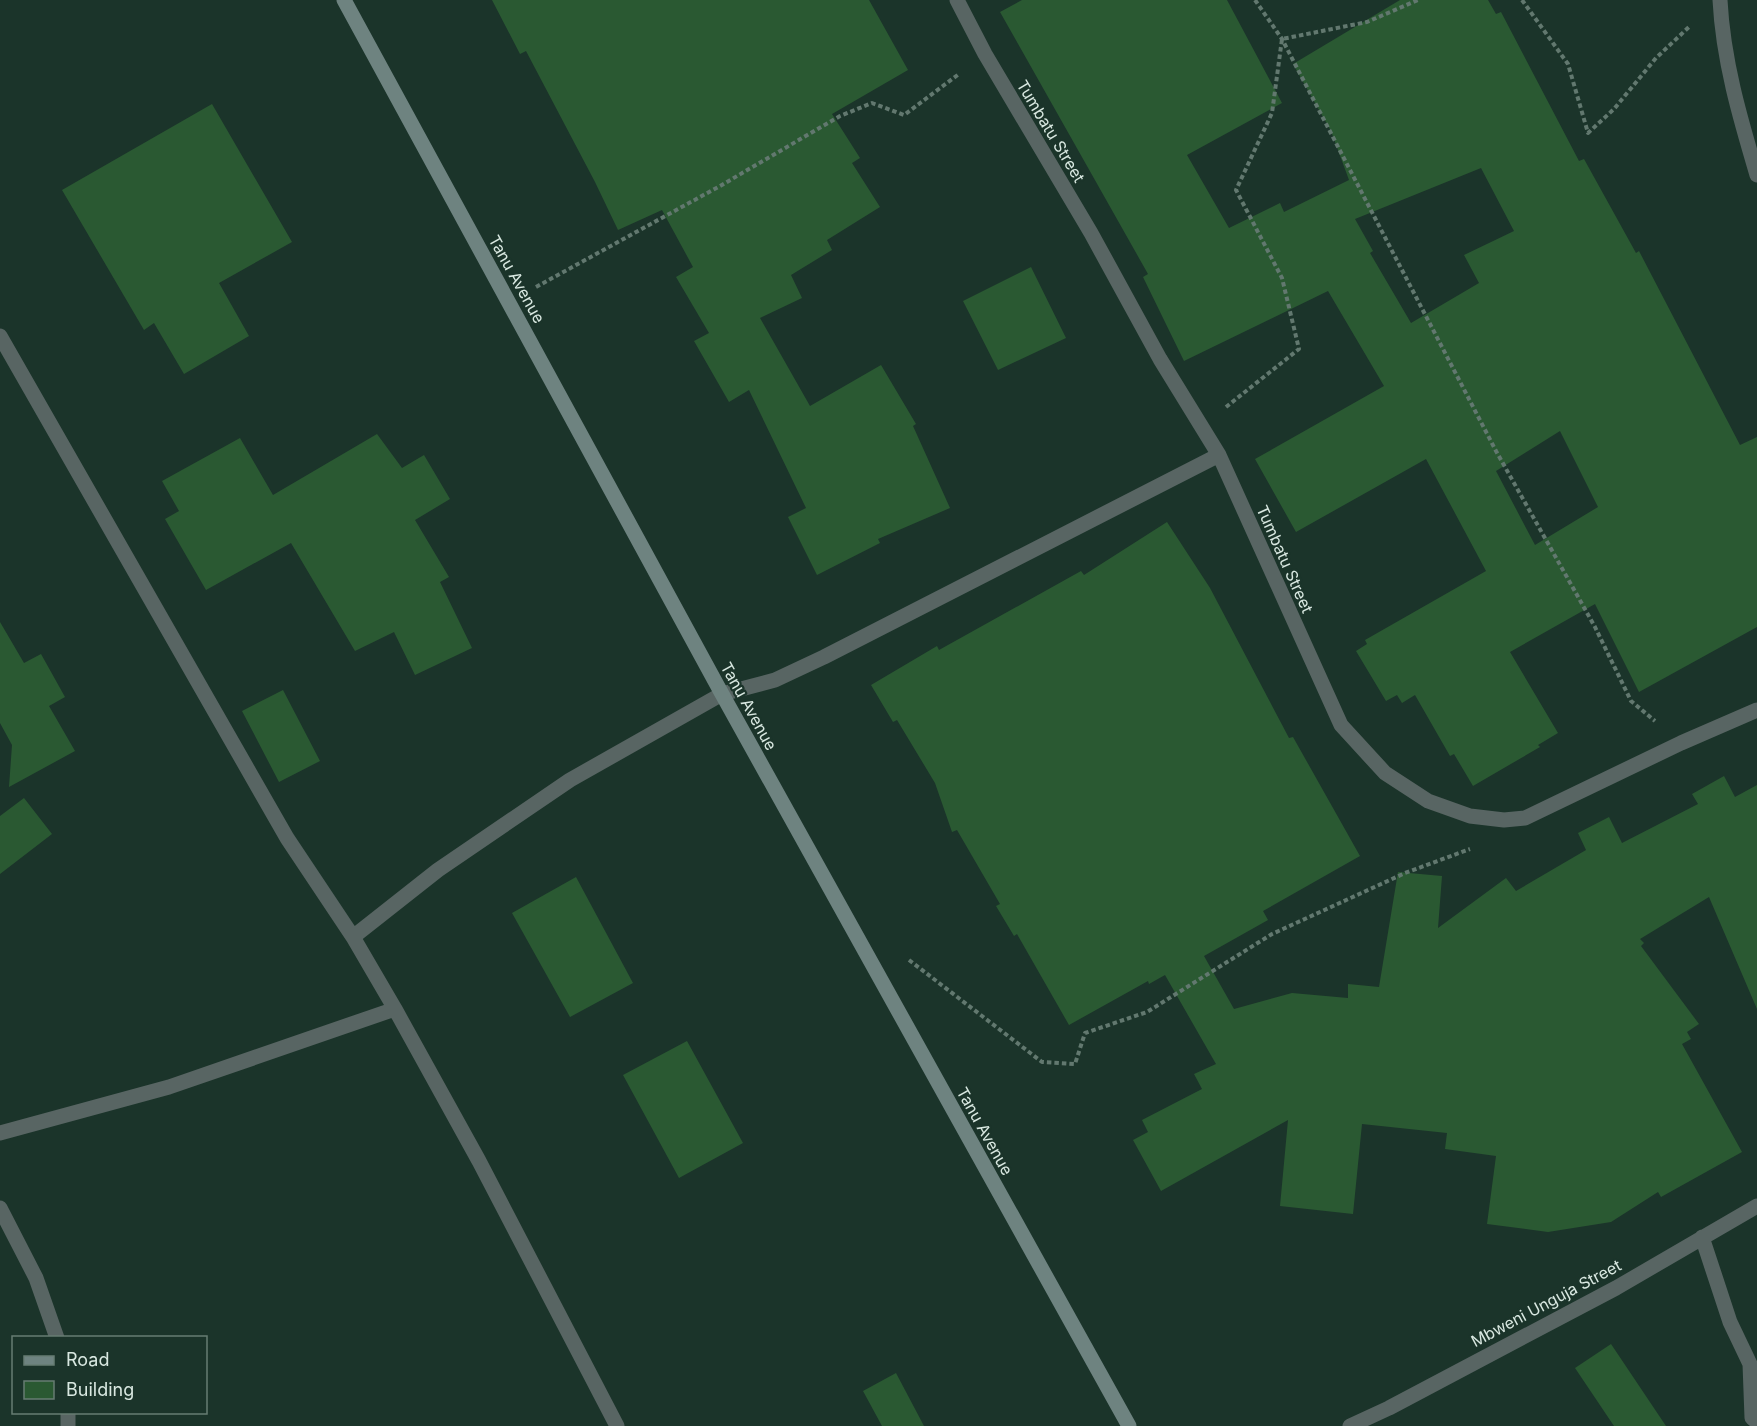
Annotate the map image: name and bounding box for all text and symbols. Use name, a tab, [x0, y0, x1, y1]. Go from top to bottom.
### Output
street label: Tumbatu Street	[1013, 76, 1089, 186]
street label: Tanu Avenue	[485, 231, 549, 327]
street label: Tumbatu Street	[1252, 502, 1318, 616]
street label: Tanu Avenue	[717, 658, 781, 754]
street label: Tanu Avenue	[953, 1083, 1017, 1179]
street label: Mbweni Unguja Street	[1468, 1255, 1624, 1351]
legend	[12, 1336, 207, 1414]
text: Road	[66, 1349, 109, 1370]
text: Building	[66, 1379, 134, 1400]

